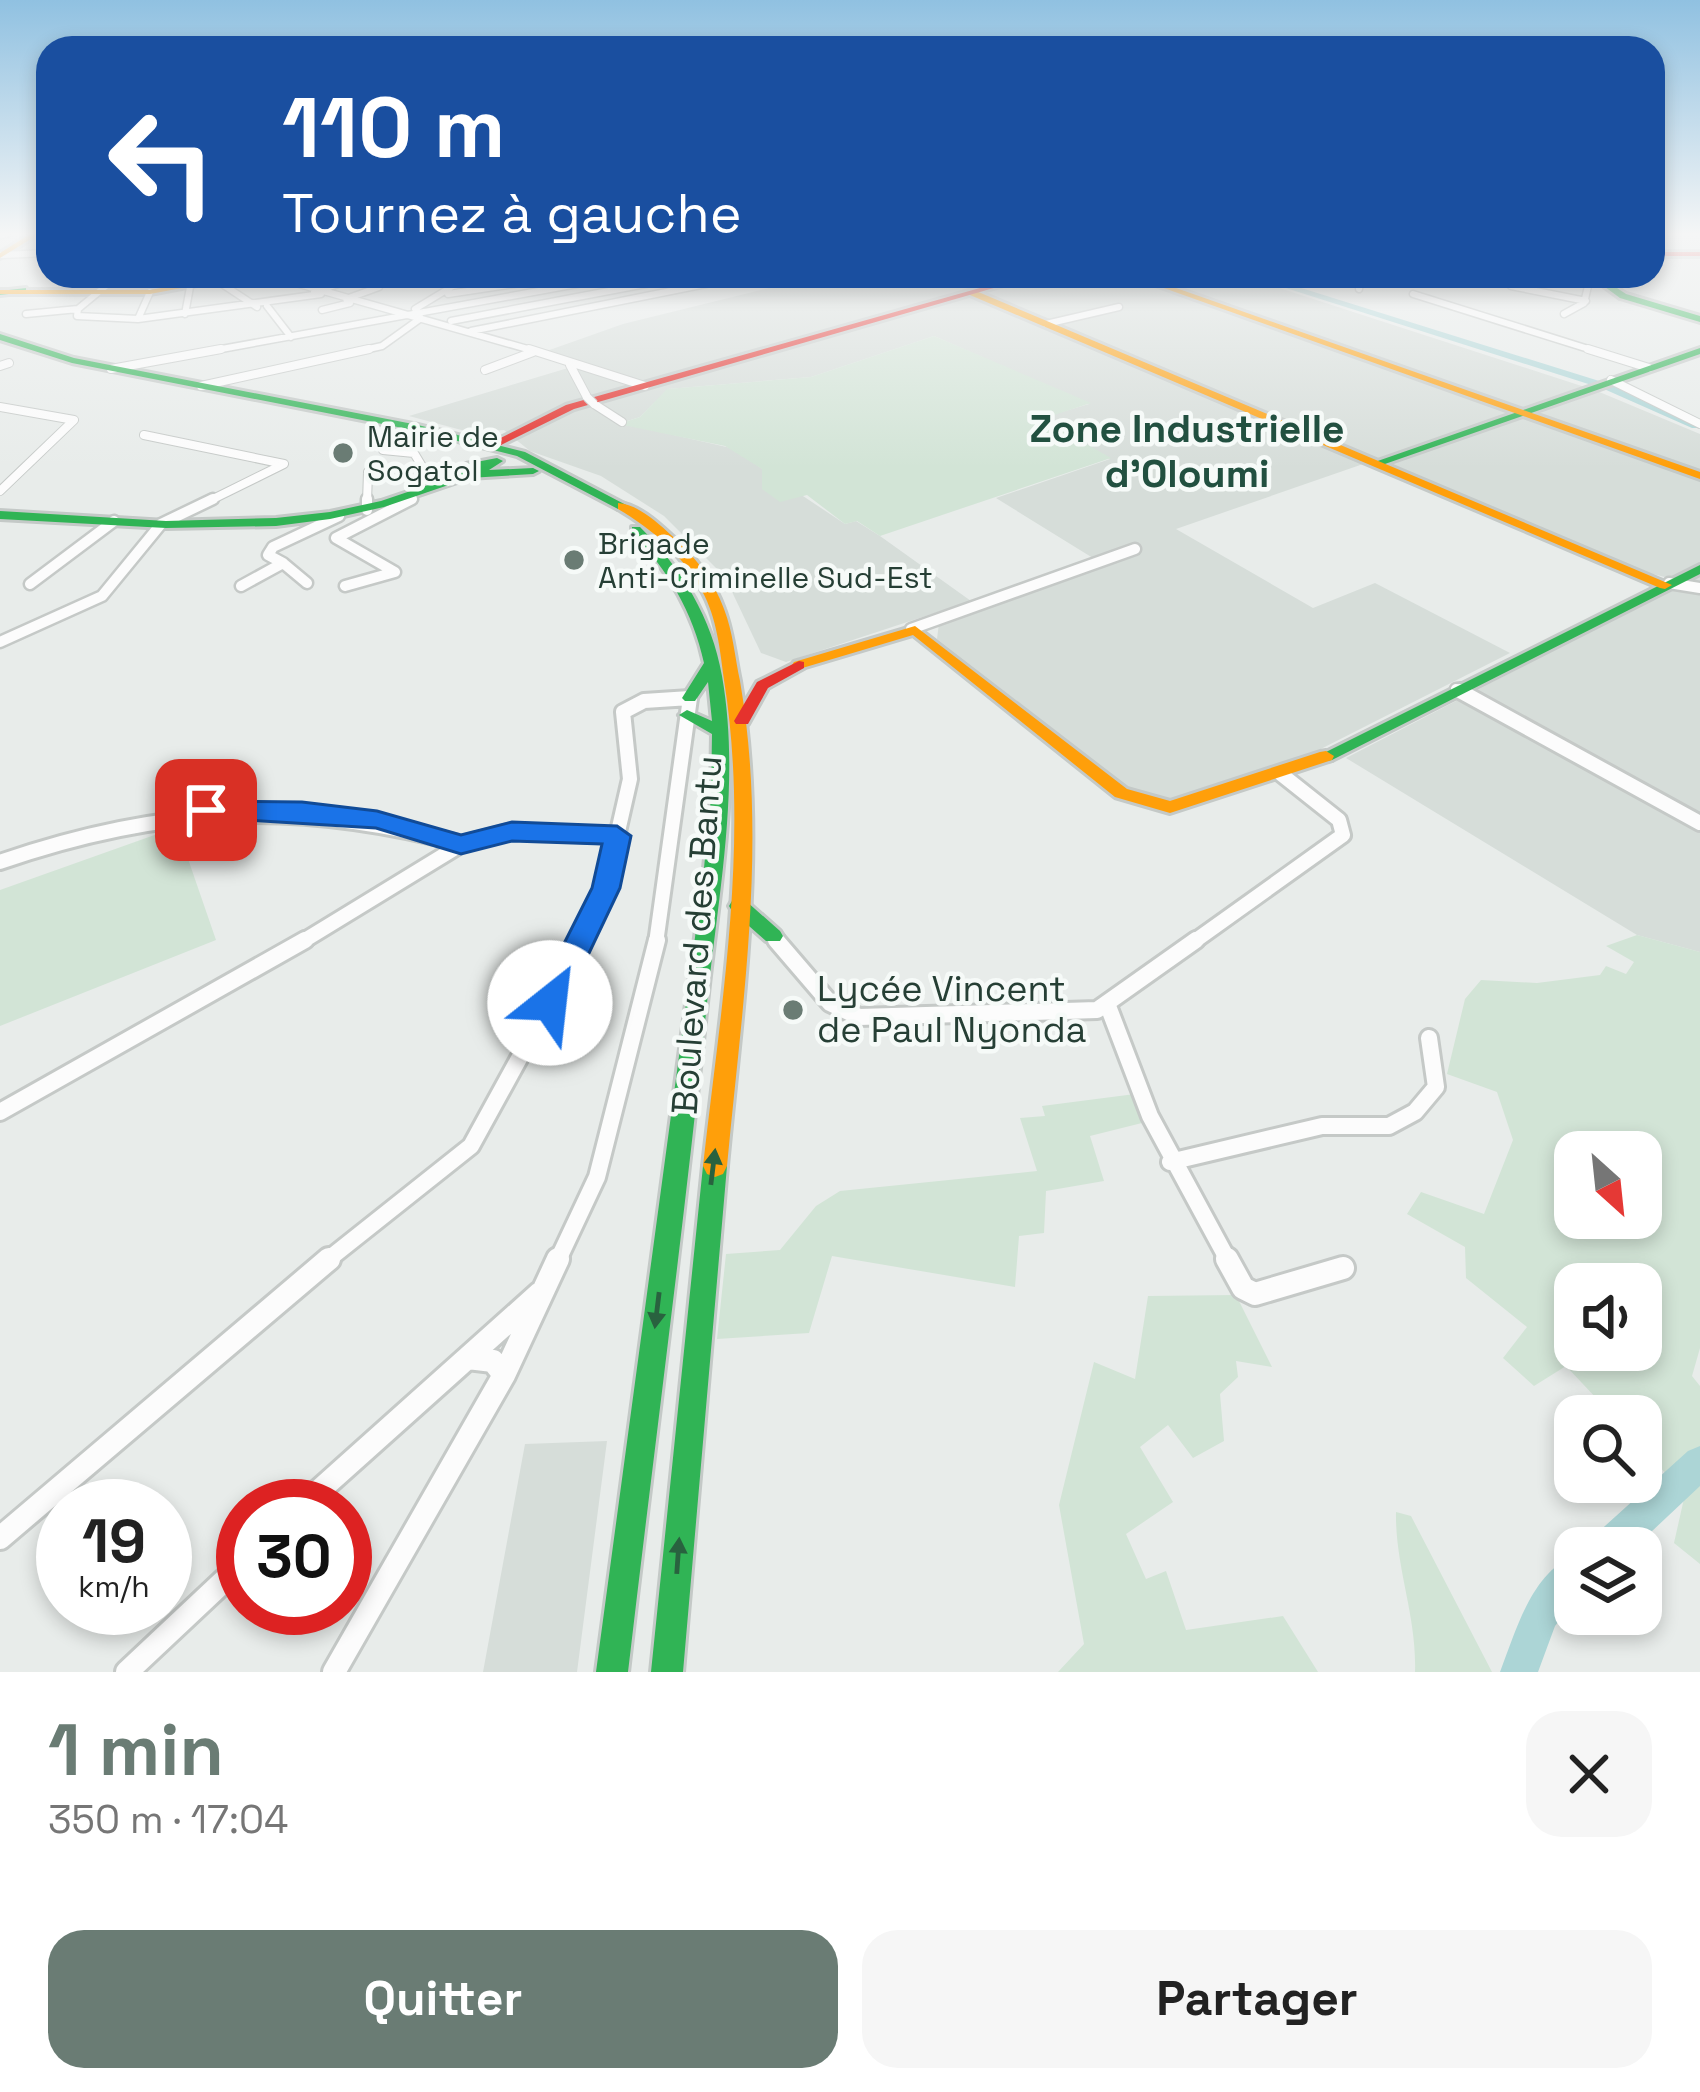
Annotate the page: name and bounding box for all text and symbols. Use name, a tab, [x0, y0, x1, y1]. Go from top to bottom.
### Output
text: 110 m	[282, 74, 505, 182]
icon: left	[84, 84, 240, 240]
text: Tournez à gauche	[282, 179, 742, 248]
district label: Zone Industrielle d'Oloumi	[1029, 404, 1345, 498]
place label: Mairie de Sogatol	[367, 417, 499, 490]
marker: Mairie de Sogatol	[330, 440, 356, 466]
place label: Brigade Anti-Criminelle Sud-Est	[598, 524, 933, 597]
marker: Brigade Anti-Criminelle Sud-Est	[561, 547, 587, 573]
street label: Boulevard des Bantu	[662, 754, 732, 1116]
pin	[155, 759, 257, 861]
icon: arrive	[173, 777, 239, 843]
position arrow	[487, 940, 613, 1066]
place label: Lycée Vincent de Paul Nyonda	[817, 966, 1086, 1053]
marker: Lycée Vincent de Paul Nyonda	[780, 997, 806, 1023]
north arrow	[1554, 1131, 1662, 1239]
map controls	[1554, 1131, 1662, 1635]
one-way arrow	[704, 1148, 723, 1185]
button: sound	[1554, 1263, 1662, 1371]
one-way arrow	[647, 1292, 666, 1329]
button: search	[1554, 1395, 1662, 1503]
speed limit sign: 30	[216, 1479, 372, 1635]
text: 19	[82, 1503, 146, 1580]
button: layers	[1554, 1527, 1662, 1635]
one-way arrow	[669, 1536, 688, 1574]
text: km/h	[78, 1567, 150, 1606]
text: 1 min	[48, 1704, 224, 1796]
button: close	[1526, 1711, 1652, 1837]
text: 350 m · 17:04	[48, 1795, 288, 1844]
button: Quitter	[48, 1930, 838, 2068]
button: Partager	[862, 1930, 1652, 2068]

